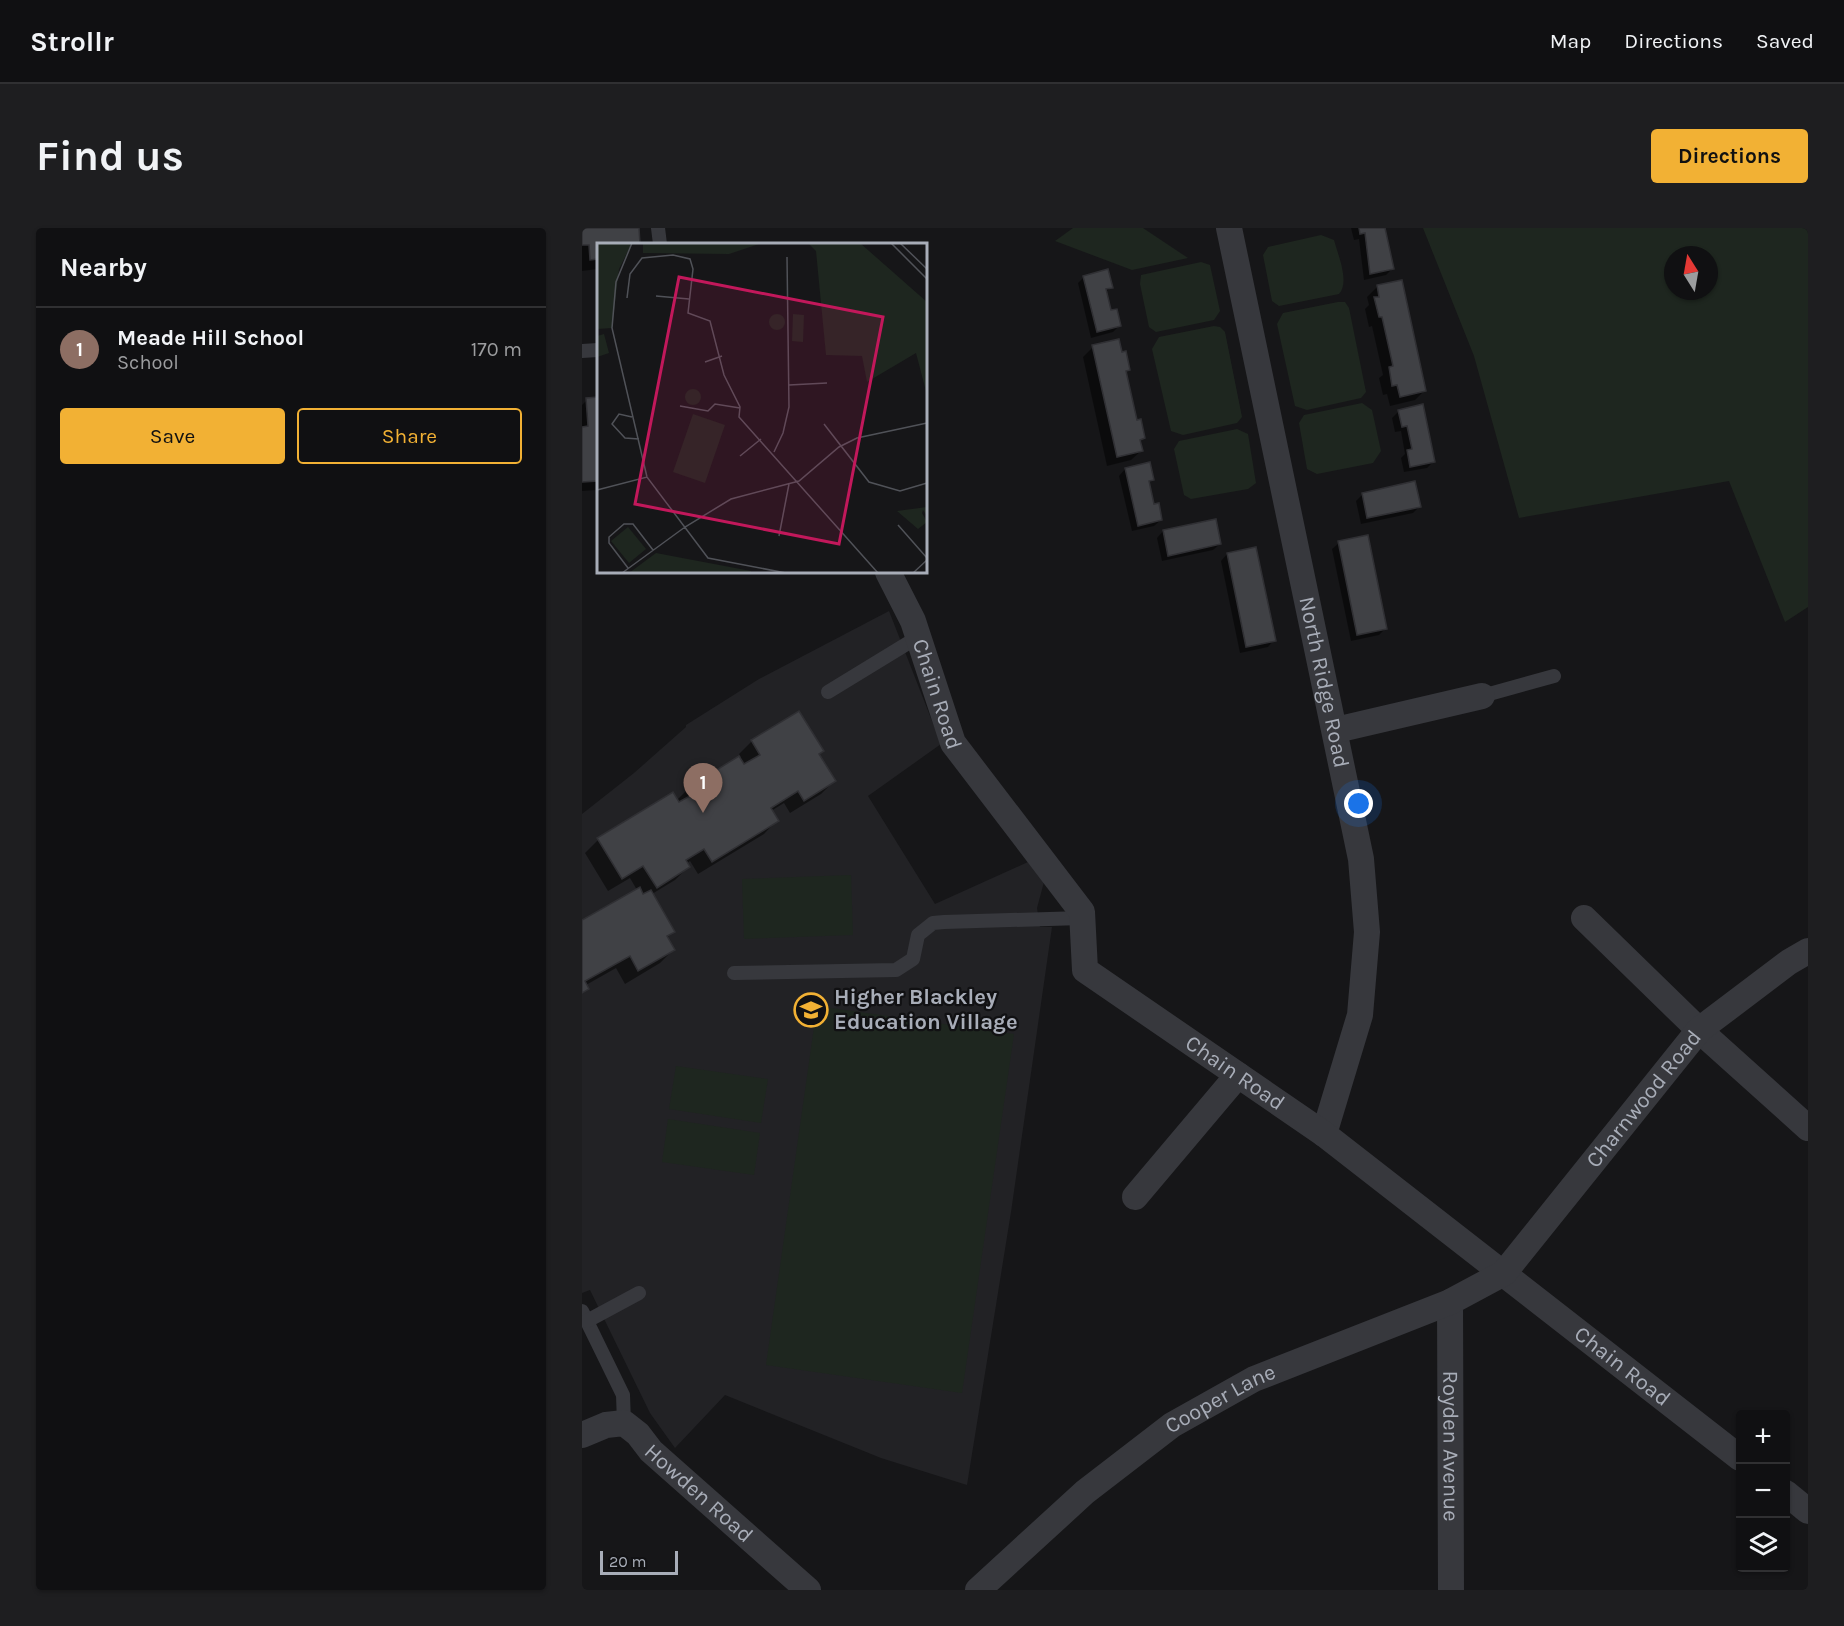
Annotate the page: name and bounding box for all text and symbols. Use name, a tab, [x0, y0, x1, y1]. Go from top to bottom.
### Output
text: Strollr	[30, 25, 114, 58]
text: Map	[1550, 29, 1591, 53]
text: Directions	[1624, 29, 1723, 53]
text: Saved	[1756, 29, 1814, 53]
button: Directions	[1651, 129, 1808, 183]
text: Find us	[36, 131, 184, 181]
inset map	[597, 243, 927, 573]
north arrow	[1664, 246, 1718, 300]
text: Nearby	[60, 252, 147, 283]
text: Meade Hill School	[117, 325, 304, 351]
text: 1	[76, 338, 83, 361]
text: 170 m	[471, 338, 522, 361]
text: School	[117, 351, 179, 374]
button: Save	[60, 408, 285, 464]
button: Share	[297, 408, 522, 464]
street label: North Ridge Road	[1293, 594, 1355, 770]
street label: Chain Road	[907, 636, 967, 753]
pin: 1	[684, 764, 722, 813]
your location	[1344, 789, 1373, 818]
place label: Higher Blackley Education Village	[834, 984, 1018, 1035]
school or university icon: Higher Blackley Education Village	[793, 992, 829, 1028]
street label: Charnwood Road	[1581, 1025, 1707, 1173]
street label: Chain Road	[1180, 1030, 1290, 1116]
street label: Chain Road	[1569, 1321, 1675, 1412]
street label: Cooper Lane	[1161, 1359, 1279, 1439]
street label: Royden Avenue	[1437, 1370, 1464, 1522]
map controls	[1736, 1410, 1790, 1572]
button: +	[1736, 1410, 1790, 1464]
street label: Howden Road	[639, 1438, 758, 1548]
button: −	[1736, 1464, 1790, 1518]
button: layers	[1736, 1518, 1790, 1572]
scale bar	[600, 1548, 678, 1576]
text: 20 m	[609, 1552, 647, 1571]

